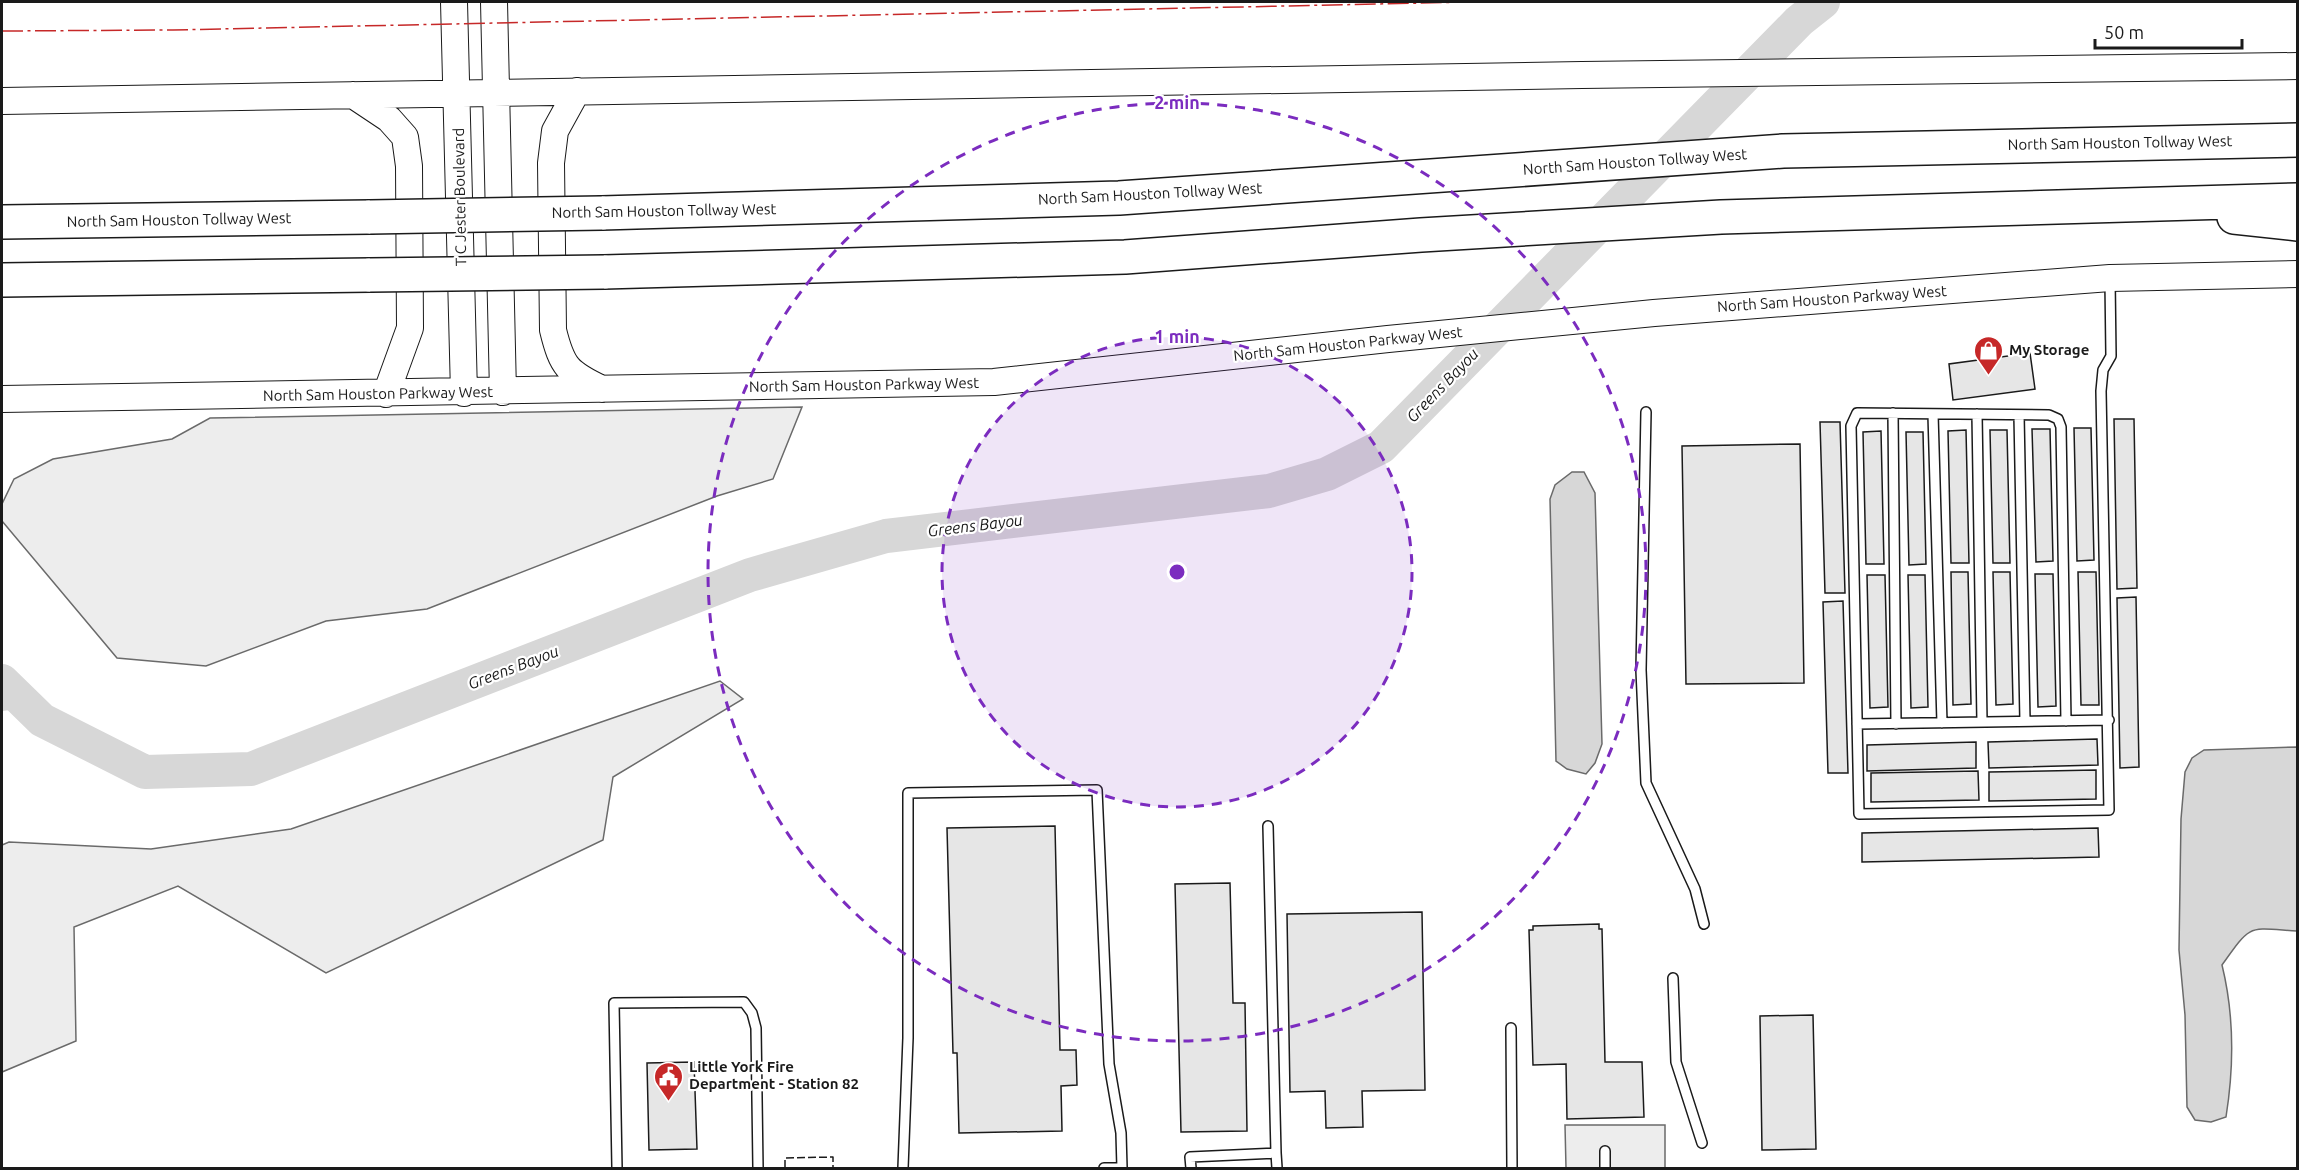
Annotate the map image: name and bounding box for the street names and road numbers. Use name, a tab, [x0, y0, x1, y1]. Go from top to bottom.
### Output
street label: T C Jester Boulevard	[450, 128, 469, 266]
street label: North Sam Houston Tollway West	[2008, 132, 2232, 153]
street label: North Sam Houston Tollway West	[1522, 145, 1748, 178]
street label: North Sam Houston Tollway West	[1037, 179, 1263, 208]
street label: North Sam Houston Tollway West	[552, 200, 776, 221]
street label: North Sam Houston Tollway West	[67, 209, 291, 230]
street label: North Sam Houston Parkway West	[1717, 282, 1947, 315]
street label: North Sam Houston Parkway West	[1233, 323, 1463, 364]
street label: North Sam Houston Parkway West	[749, 374, 979, 395]
street label: North Sam Houston Parkway West	[263, 383, 493, 404]

